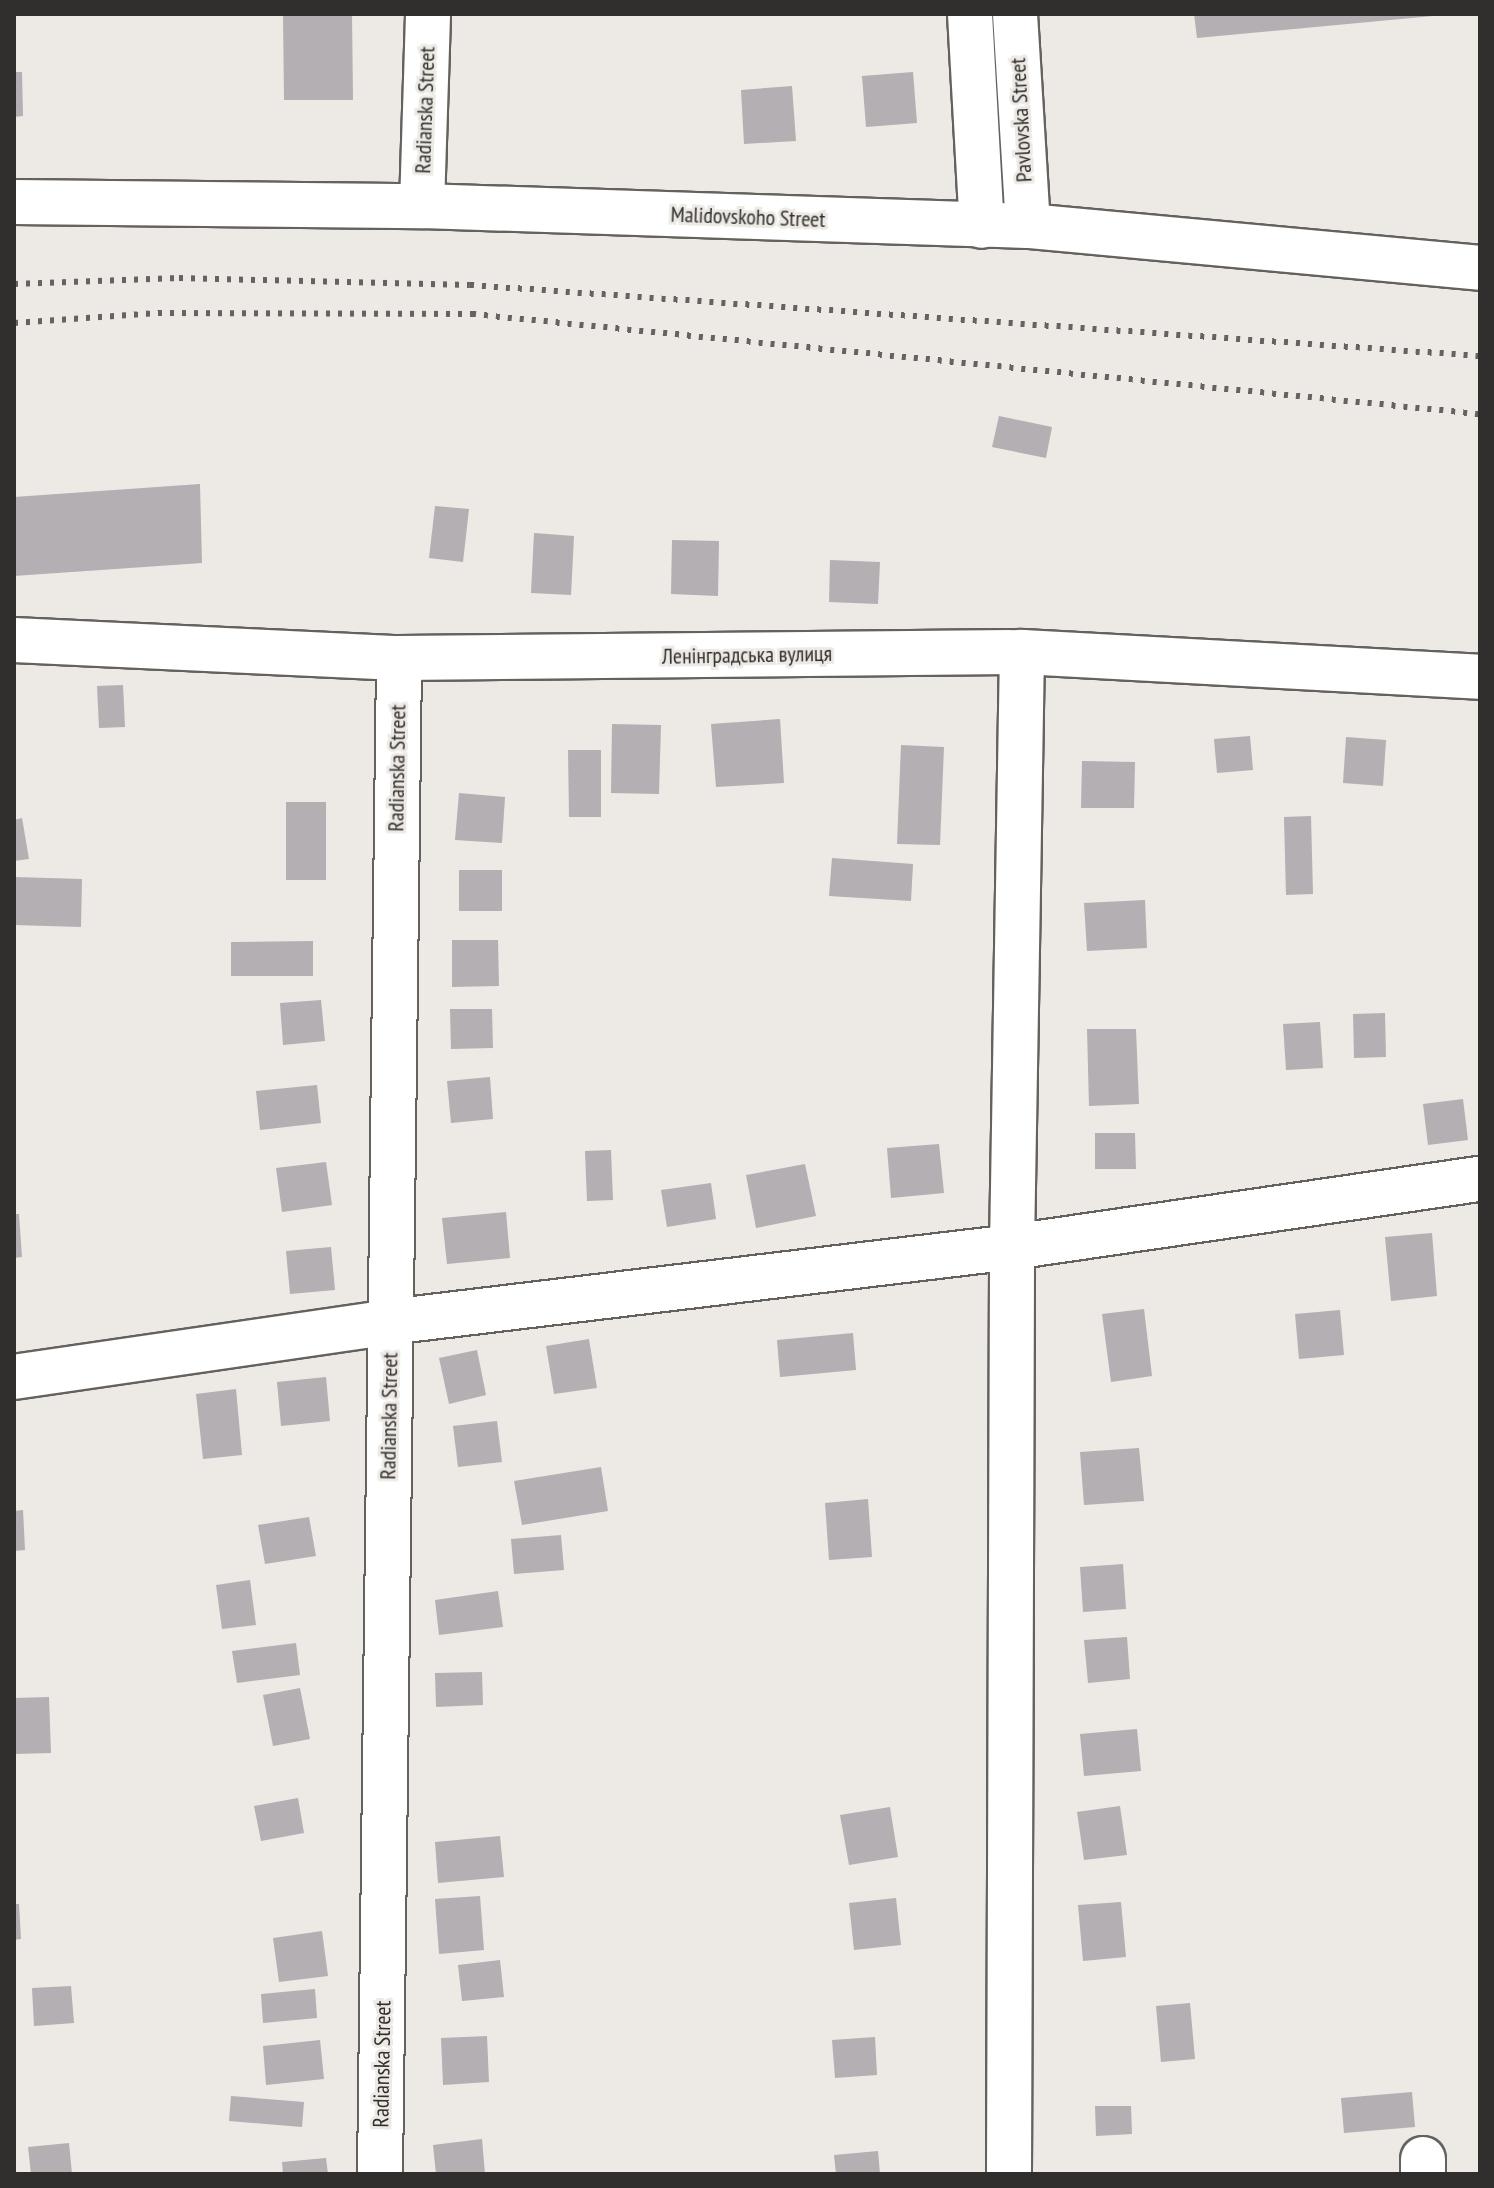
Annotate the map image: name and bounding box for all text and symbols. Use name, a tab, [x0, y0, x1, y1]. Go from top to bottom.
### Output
street label: Radianska Street	[410, 46, 440, 174]
street label: Pavlovska Street	[1005, 57, 1037, 183]
street label: Malidovskoho Street	[670, 201, 826, 233]
street label: Ленінградська вулиця	[662, 640, 832, 670]
street label: Radianska Street	[383, 704, 411, 832]
street label: Radianska Street	[375, 1352, 403, 1480]
street label: Radianska Street	[368, 2000, 396, 2128]

